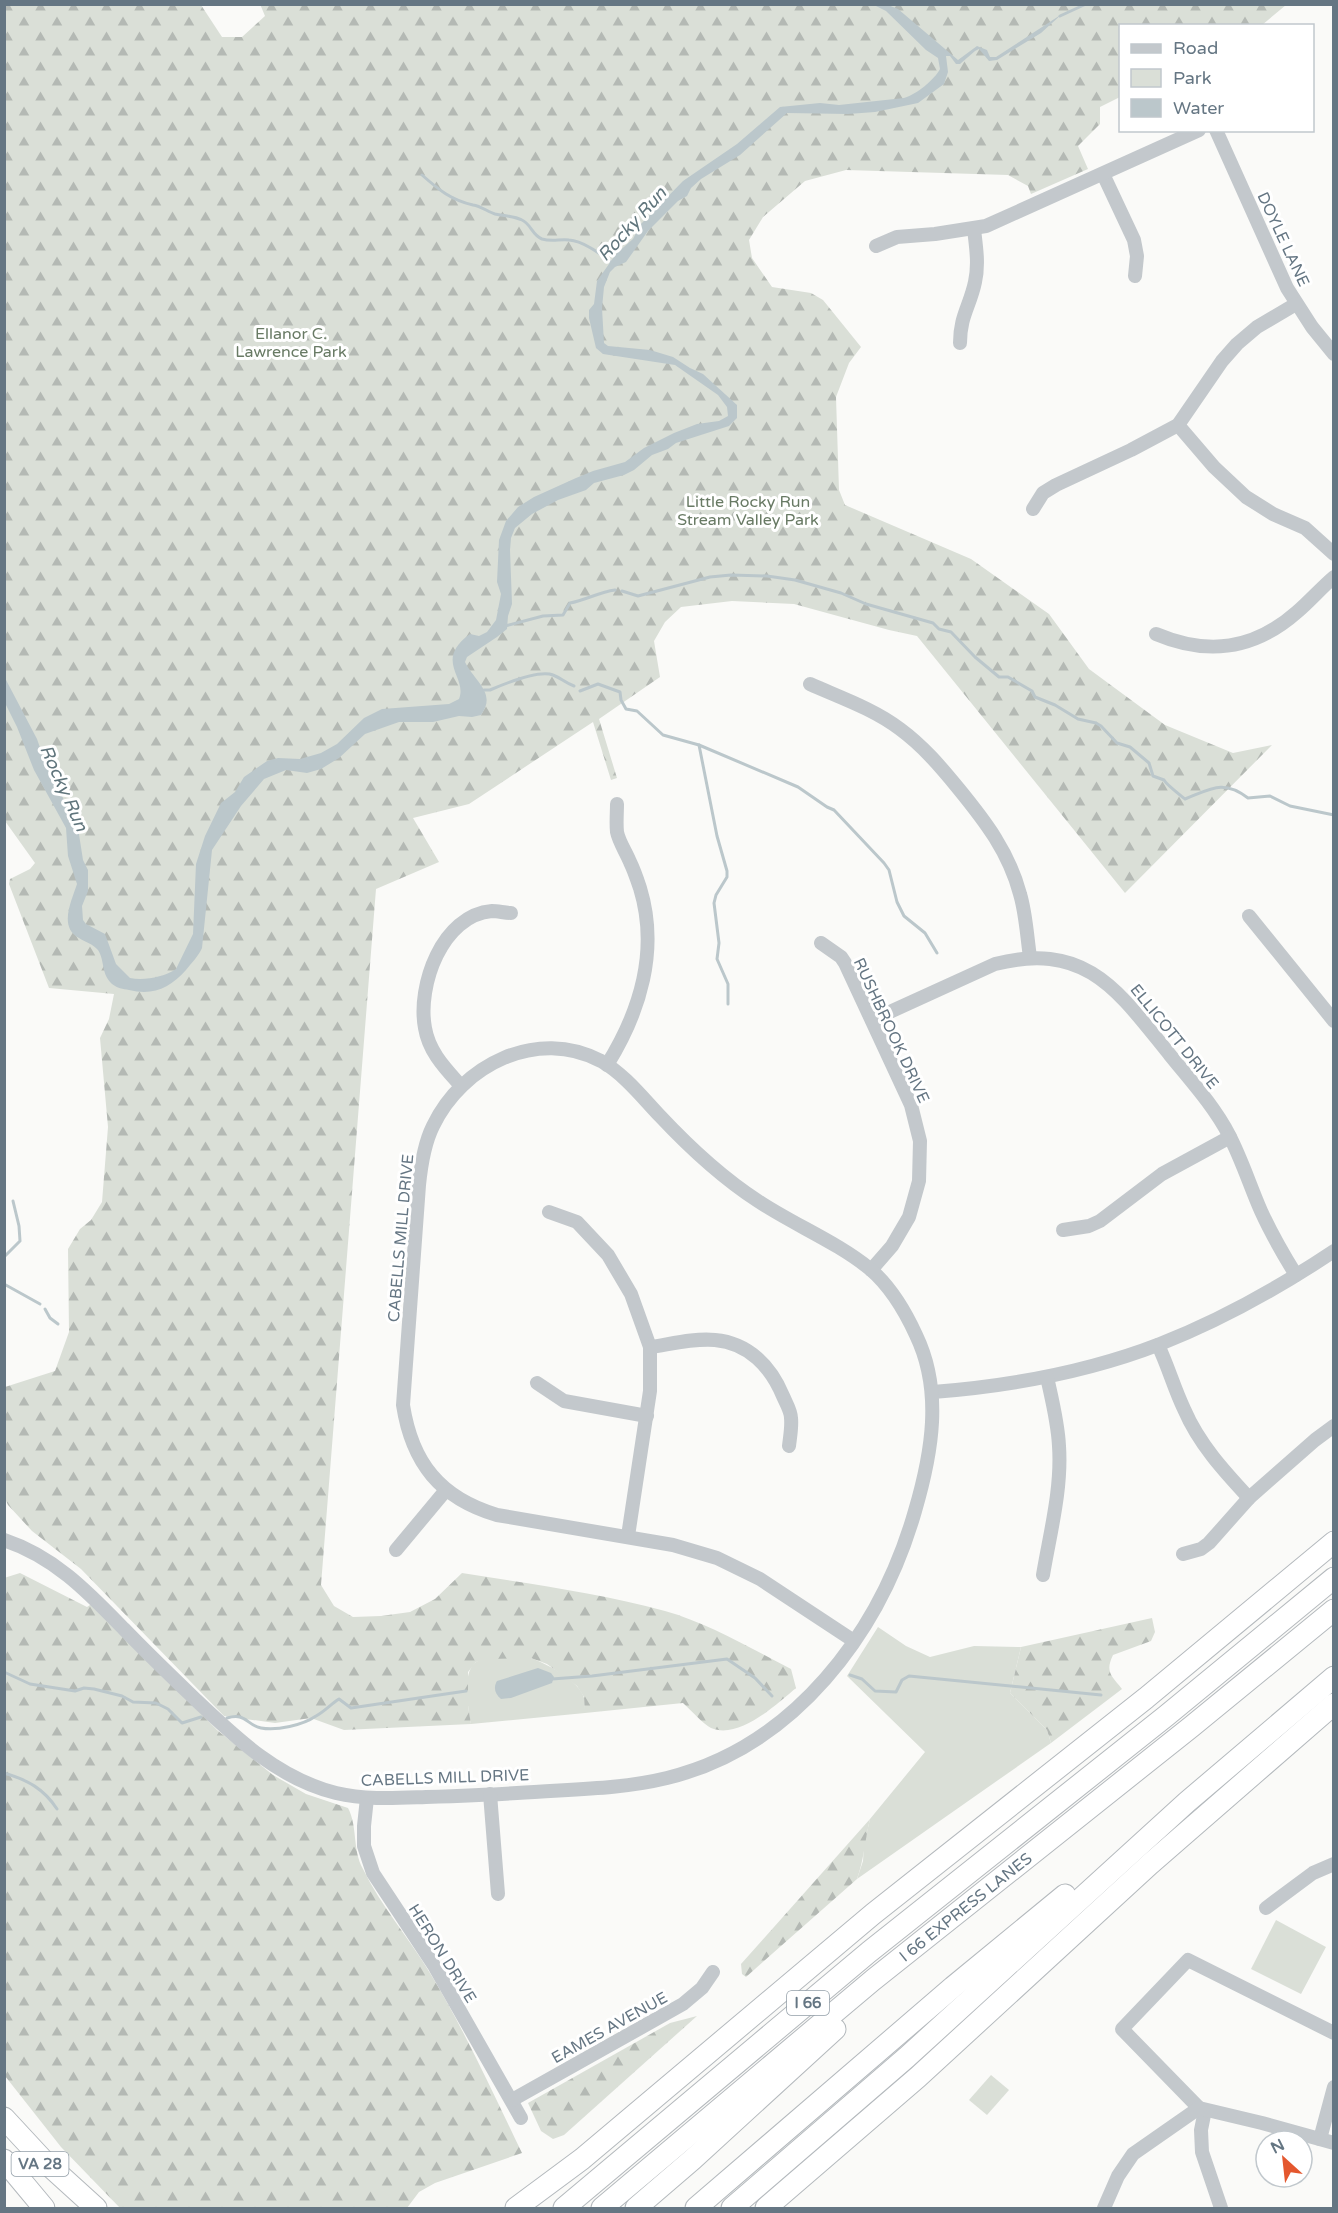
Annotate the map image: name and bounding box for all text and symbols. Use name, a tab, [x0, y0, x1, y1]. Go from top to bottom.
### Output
legend	[1119, 24, 1314, 132]
text: Road	[1173, 37, 1218, 59]
text: Park	[1173, 67, 1212, 89]
text: Water	[1173, 97, 1224, 119]
water label: Rocky Run	[593, 182, 672, 266]
street label: DOYLE LANE	[1252, 189, 1314, 290]
park label: Ellanor C. Lawrence Park	[235, 324, 347, 362]
park label: Little Rocky Run Stream Valley Park	[677, 492, 819, 530]
water label: Rocky Run	[35, 741, 93, 836]
street label: RUSHBROOK DRIVE	[849, 955, 934, 1106]
street label: ELLICOTT DRIVE	[1126, 980, 1223, 1093]
street label: CABELLS MILL DRIVE	[384, 1153, 418, 1323]
street label: CABELLS MILL DRIVE	[360, 1765, 530, 1791]
street label: I 66 EXPRESS LANES	[895, 1848, 1036, 1966]
street label: HERON DRIVE	[404, 1900, 481, 2007]
street label: EAMES AVENUE	[548, 1988, 671, 2068]
road number: I 66	[787, 1991, 829, 2015]
north arrow	[1254, 2129, 1314, 2189]
text: N	[1267, 2135, 1288, 2158]
road number: VA 28	[12, 2152, 68, 2176]

